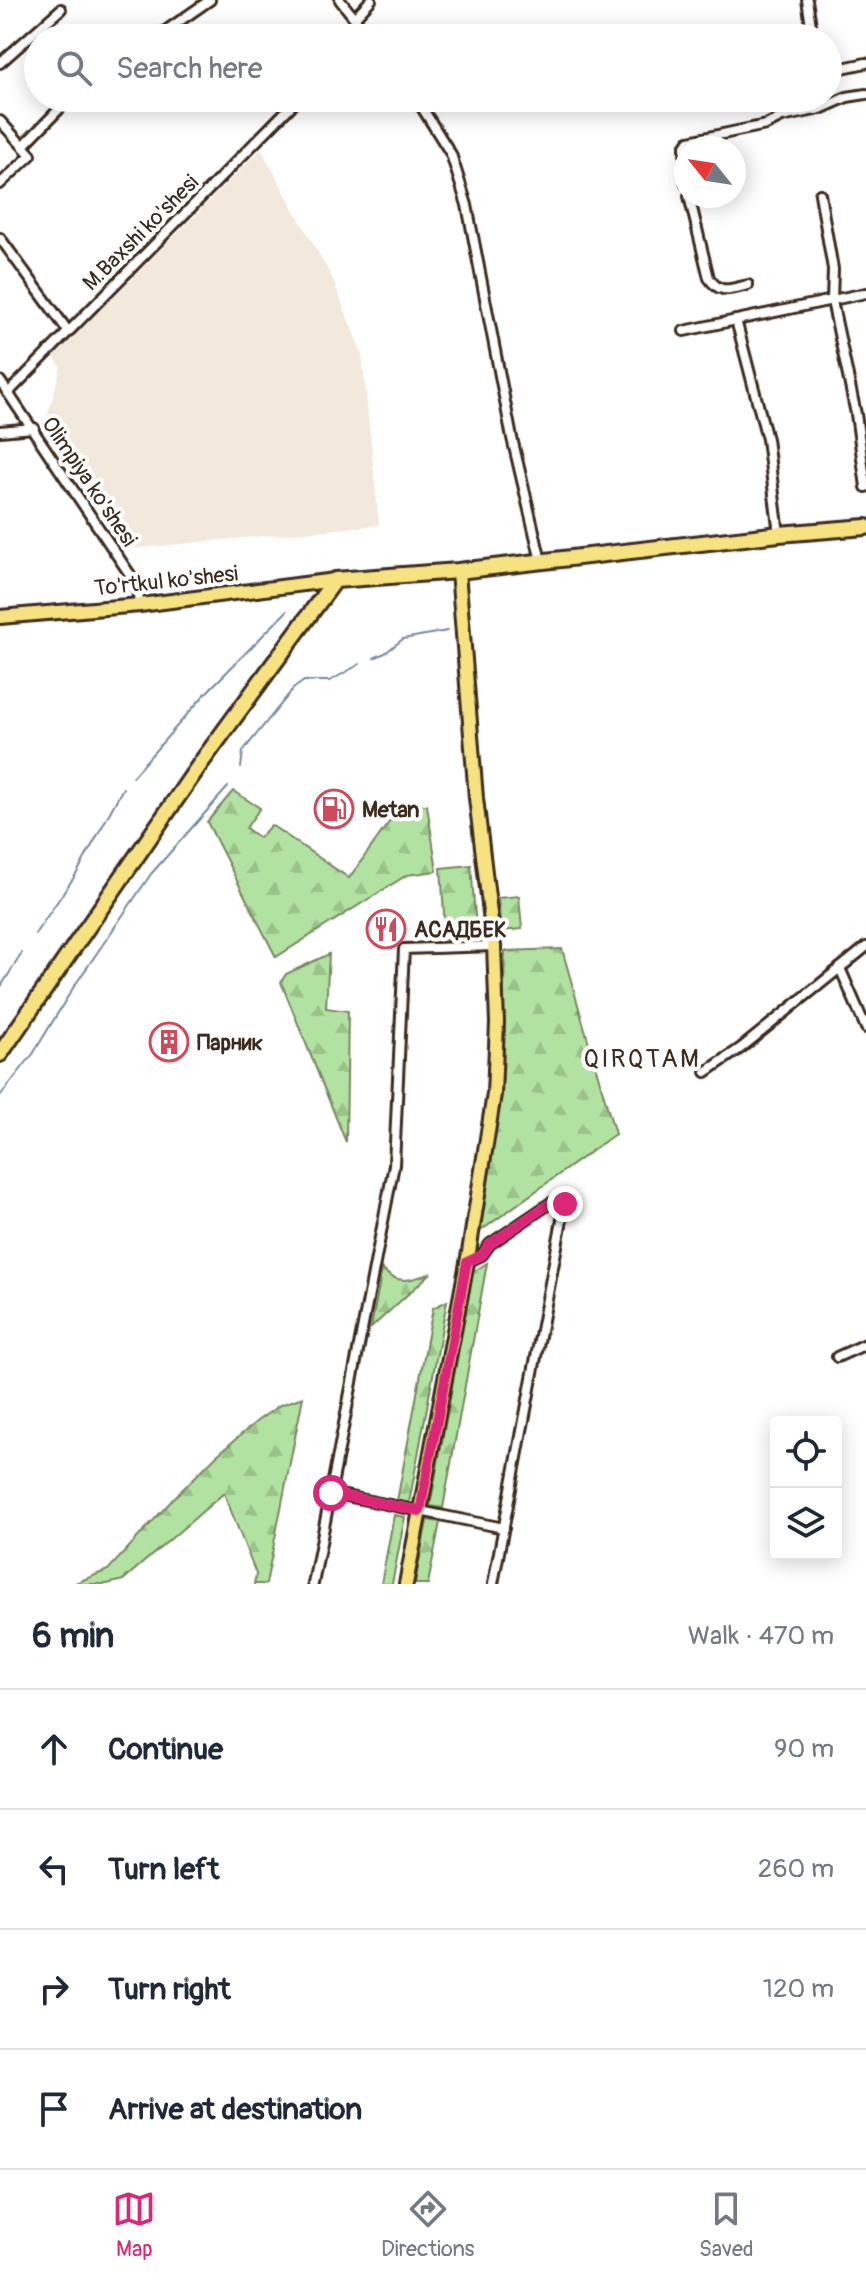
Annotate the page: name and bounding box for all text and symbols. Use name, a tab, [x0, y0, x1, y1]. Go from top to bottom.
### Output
search box	[24, 24, 842, 112]
icon: search	[52, 46, 96, 90]
text: Search here	[116, 50, 263, 87]
north arrow	[674, 136, 746, 208]
street label: M.Baxshi ko'shesi	[77, 169, 205, 297]
street label: Olimpiya ko'shesi	[35, 411, 143, 552]
street label: To'rtkul ko'shesi	[93, 560, 239, 602]
fuel station icon: Metan	[313, 788, 355, 830]
place label: Metan	[362, 796, 420, 824]
restaurant icon: АСАДБЕК	[365, 908, 407, 950]
place label: АСАДБЕК	[414, 916, 507, 944]
building icon: Парник	[148, 1021, 190, 1063]
place label: Парник	[197, 1029, 263, 1057]
district label: QIRQTAM	[583, 1043, 701, 1075]
route end	[547, 1186, 583, 1222]
map controls	[770, 1416, 842, 1560]
button: locate	[770, 1416, 842, 1488]
route start	[313, 1475, 349, 1511]
button: layers	[770, 1488, 842, 1560]
text: 6 min	[32, 1615, 114, 1658]
text: Walk · 470 m	[688, 1620, 834, 1652]
icon: ahead	[32, 1727, 76, 1771]
text: Continue	[108, 1731, 223, 1768]
text: 90 m	[774, 1733, 834, 1765]
icon: left	[32, 1847, 76, 1891]
text: Turn left	[108, 1851, 219, 1888]
text: 260 m	[758, 1853, 834, 1885]
icon: right	[32, 1967, 76, 2011]
text: Turn right	[108, 1971, 231, 2008]
text: 120 m	[763, 1973, 834, 2005]
icon: arrive	[32, 2087, 76, 2131]
text: Arrive at destination	[108, 2091, 362, 2128]
tab: Map	[112, 2187, 156, 2263]
tab: Directions	[381, 2187, 474, 2263]
tab: Saved	[699, 2187, 754, 2263]

